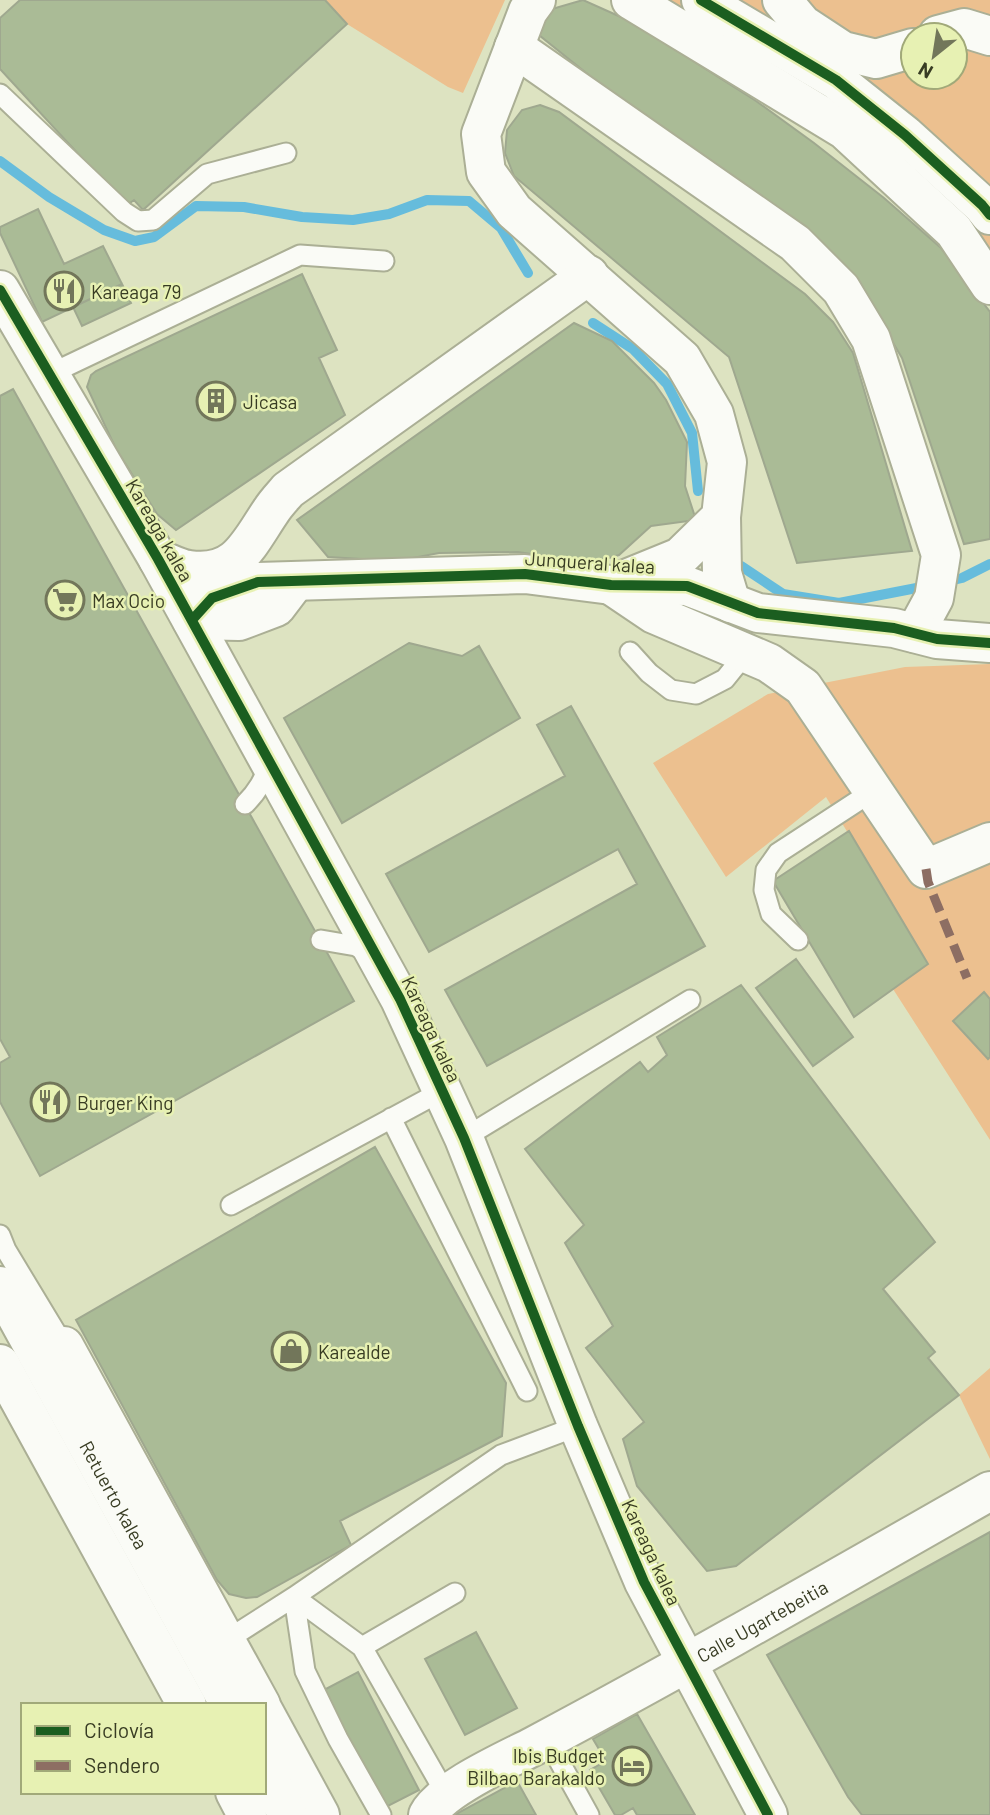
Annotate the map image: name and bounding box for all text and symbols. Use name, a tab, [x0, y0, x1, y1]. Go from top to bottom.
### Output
north arrow	[899, 21, 969, 91]
text: N	[914, 58, 936, 84]
restaurant icon: Kareaga 79	[43, 270, 85, 312]
place label: Kareaga 79	[91, 280, 181, 303]
building icon: Jicasa	[195, 380, 237, 422]
place label: Jicasa	[243, 390, 297, 413]
street label: Kareaga kalea	[121, 475, 199, 585]
street label: Junqueral kalea	[524, 546, 656, 578]
supermarket icon: Max Ocio	[44, 579, 86, 621]
place label: Max Ocio	[92, 589, 165, 612]
street label: Kareaga kalea	[397, 972, 467, 1086]
restaurant icon: Burger King	[29, 1081, 71, 1123]
place label: Burger King	[77, 1091, 173, 1114]
shop icon: Karealde	[270, 1330, 312, 1372]
place label: Karealde	[318, 1340, 391, 1363]
street label: Retuerto kalea	[76, 1436, 153, 1553]
street label: Kareaga kalea	[617, 1495, 687, 1609]
street label: Calle Ugartebeitia	[692, 1575, 832, 1667]
legend	[21, 1703, 266, 1794]
text: Ciclovía	[84, 1717, 154, 1742]
place label: Ibis Budget Bilbao Barakaldo	[467, 1744, 605, 1789]
hotel icon: Ibis Budget Bilbao Barakaldo	[611, 1745, 653, 1787]
text: Sendero	[84, 1752, 160, 1777]

